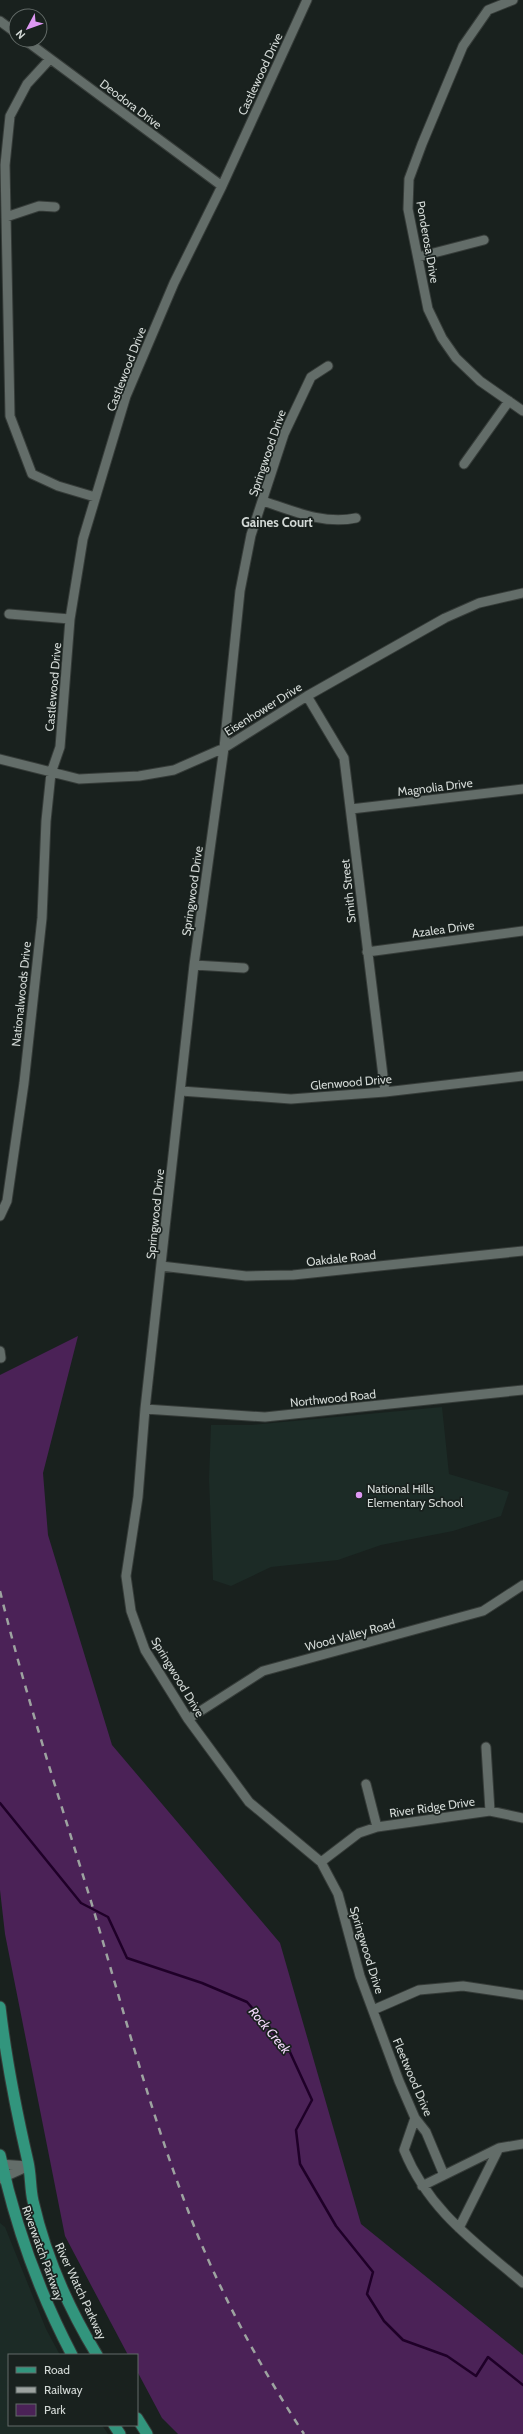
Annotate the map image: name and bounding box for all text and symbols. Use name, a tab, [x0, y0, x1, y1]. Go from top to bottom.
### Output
north arrow	[8, 8, 48, 48]
text: N	[13, 27, 28, 42]
street label: Castlewood Drive	[234, 30, 286, 118]
street label: Deodora Drive	[97, 76, 165, 132]
street label: Ponderosa Drive	[413, 200, 443, 284]
street label: Castlewood Drive	[103, 325, 149, 413]
street label: Springwood Drive	[245, 408, 289, 498]
district label: Gaines Court	[241, 514, 313, 530]
street label: Castlewood Drive	[42, 642, 64, 732]
street label: Eisenhower Drive	[221, 679, 305, 739]
street label: Magnolia Drive	[397, 775, 473, 799]
street label: Springwood Drive	[178, 845, 206, 937]
street label: Smith Street	[337, 858, 359, 924]
street label: Azalea Drive	[411, 917, 475, 941]
street label: Nationalwoods Drive	[8, 941, 34, 1047]
street label: Glenwood Drive	[310, 1071, 392, 1093]
street label: Springwood Drive	[143, 1168, 167, 1260]
street label: Oakdale Road	[305, 1247, 377, 1269]
street label: Northwood Road	[289, 1386, 377, 1410]
place label: National Hills Elementary School	[367, 1481, 463, 1510]
marker: National Hills Elementary School	[354, 1490, 364, 1500]
street label: Wood Valley Road	[303, 1616, 397, 1654]
street label: Springwood Drive	[148, 1634, 208, 1720]
street label: River Ridge Drive	[388, 1794, 476, 1820]
street label: Springwood Drive	[347, 1904, 387, 1996]
water label: Rock Creek	[246, 2003, 294, 2057]
street label: Fleetwood Drive	[390, 2036, 436, 2118]
street label: Riverwatch Parkway	[19, 2203, 67, 2303]
street label: River Watch Parkway	[52, 2240, 110, 2342]
legend	[8, 2354, 138, 2426]
text: Road	[44, 2362, 70, 2377]
text: Railway	[44, 2382, 82, 2397]
text: Park	[44, 2402, 66, 2417]

